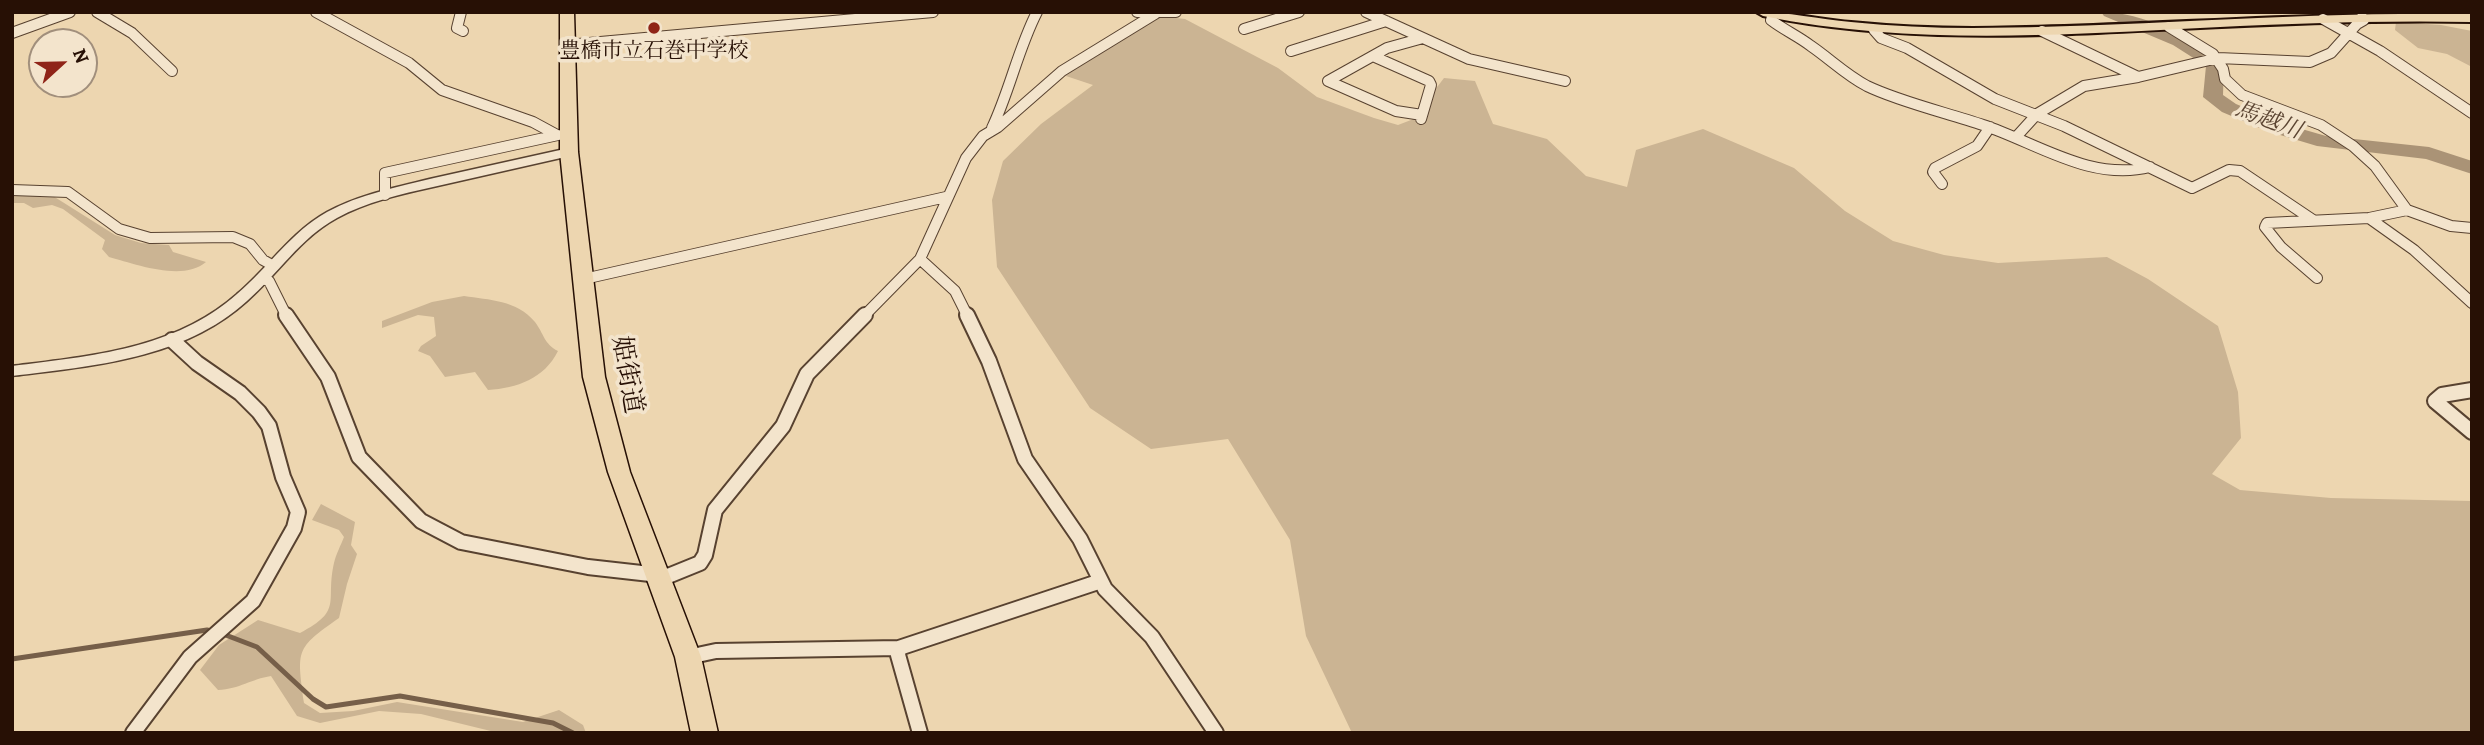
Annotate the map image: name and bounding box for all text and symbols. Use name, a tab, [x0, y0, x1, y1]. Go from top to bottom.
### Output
marker: 豊橋市立石巻中学校	[646, 20, 662, 36]
north arrow	[28, 28, 98, 98]
place label: 豊橋市立石巻中学校	[560, 39, 748, 65]
text: N	[66, 45, 95, 67]
water label: 馬越川	[2231, 96, 2305, 146]
street label: 姫街道	[604, 334, 648, 416]

